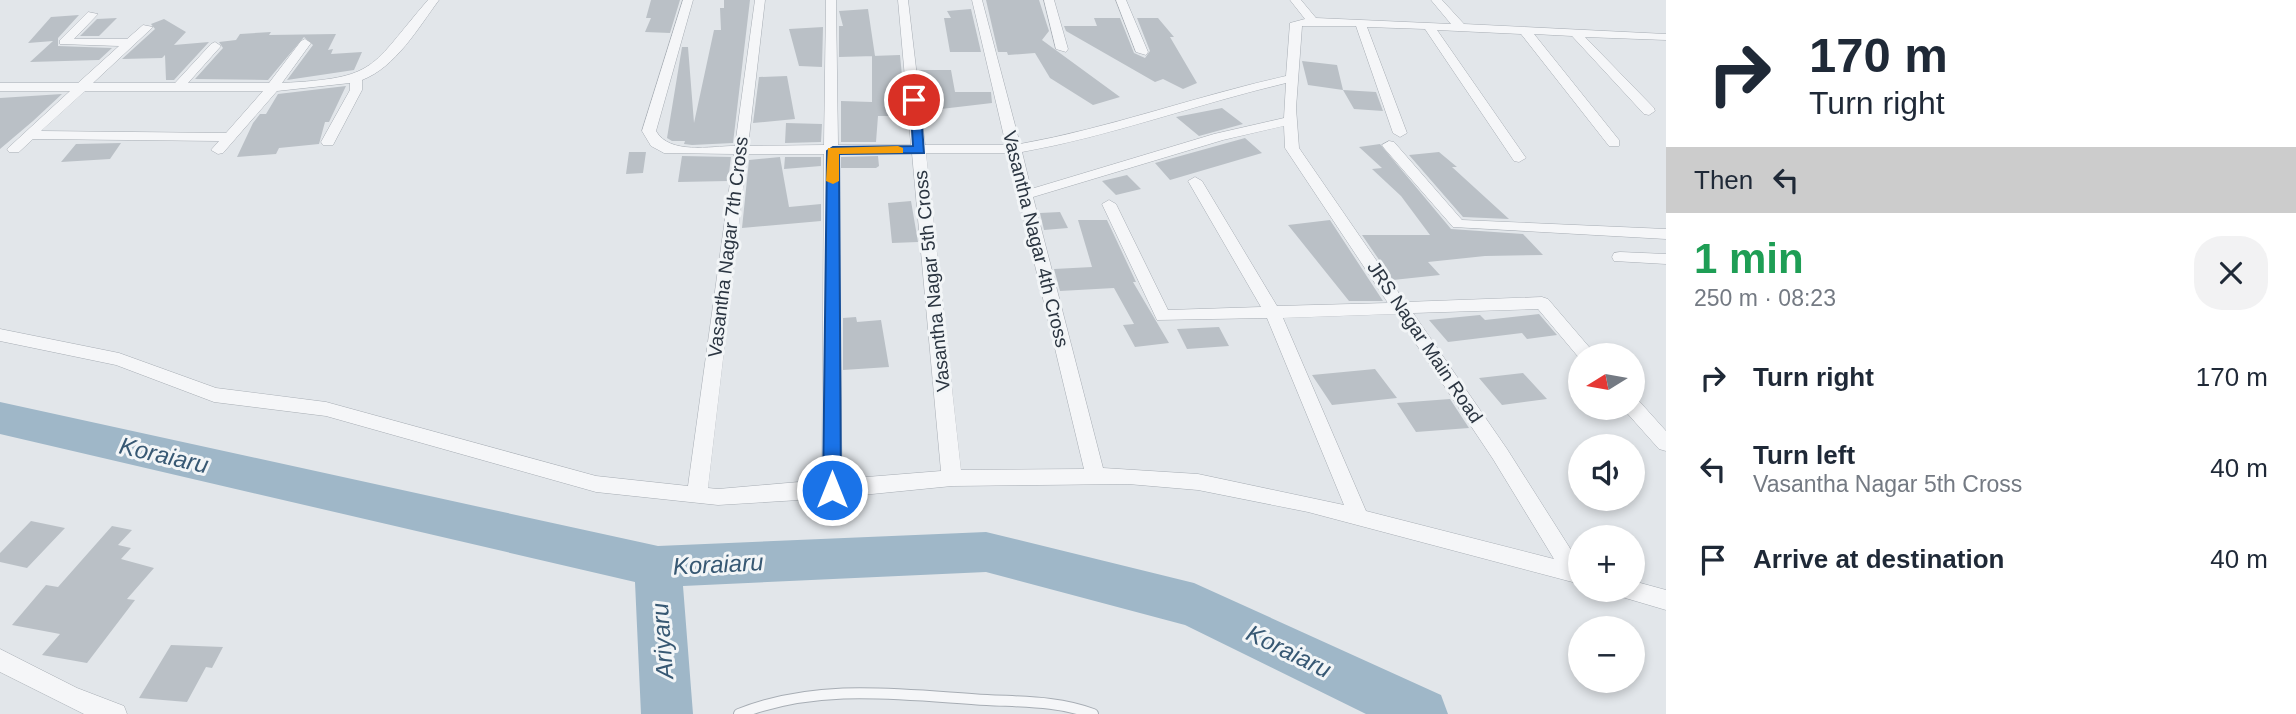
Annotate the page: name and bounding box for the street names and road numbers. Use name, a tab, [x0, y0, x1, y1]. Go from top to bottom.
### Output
street label: Vasantha Nagar 4th Cross	[999, 129, 1073, 349]
street label: Vasantha Nagar 7th Cross	[704, 135, 752, 359]
street label: Vasantha Nagar 5th Cross	[910, 169, 954, 393]
street label: JRS Nagar Main Road	[1363, 257, 1487, 427]

